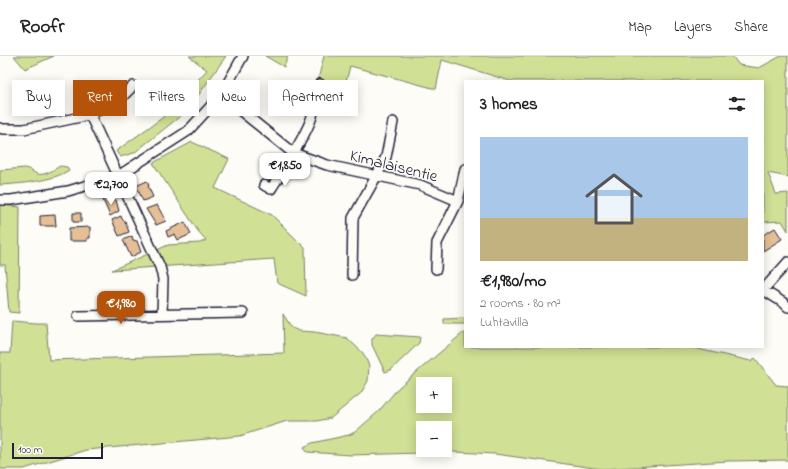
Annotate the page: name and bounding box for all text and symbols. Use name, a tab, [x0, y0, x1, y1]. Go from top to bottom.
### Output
text: Roofr	[20, 14, 64, 41]
text: Map	[628, 17, 652, 38]
text: Layers	[674, 17, 712, 38]
text: Share	[734, 17, 768, 38]
chip: Buy	[12, 80, 65, 116]
chip: Rent	[73, 80, 127, 116]
chip: Filters	[135, 80, 199, 116]
chip: New	[207, 80, 260, 116]
chip: Apartment	[268, 80, 358, 116]
text: 3 homes	[480, 92, 538, 117]
icon: filters	[726, 93, 748, 115]
street label: Kimalaisentie	[347, 143, 441, 190]
pin: €1,850	[252, 153, 318, 187]
text: €1,850	[268, 156, 302, 175]
icon: home	[578, 163, 650, 235]
pin: €2,700	[78, 172, 144, 206]
text: €2,700	[94, 175, 128, 194]
text: €1,980/mo	[480, 269, 546, 294]
pin: €1,980	[88, 291, 154, 325]
text: €1,980	[106, 294, 136, 313]
text: 2 rooms · 80 m²	[480, 294, 561, 313]
text: Luhtavilla	[480, 313, 529, 332]
map controls	[416, 377, 452, 457]
button: +	[416, 377, 452, 413]
button: −	[416, 421, 452, 457]
scale bar	[12, 441, 103, 460]
text: 100 m	[18, 442, 42, 458]

